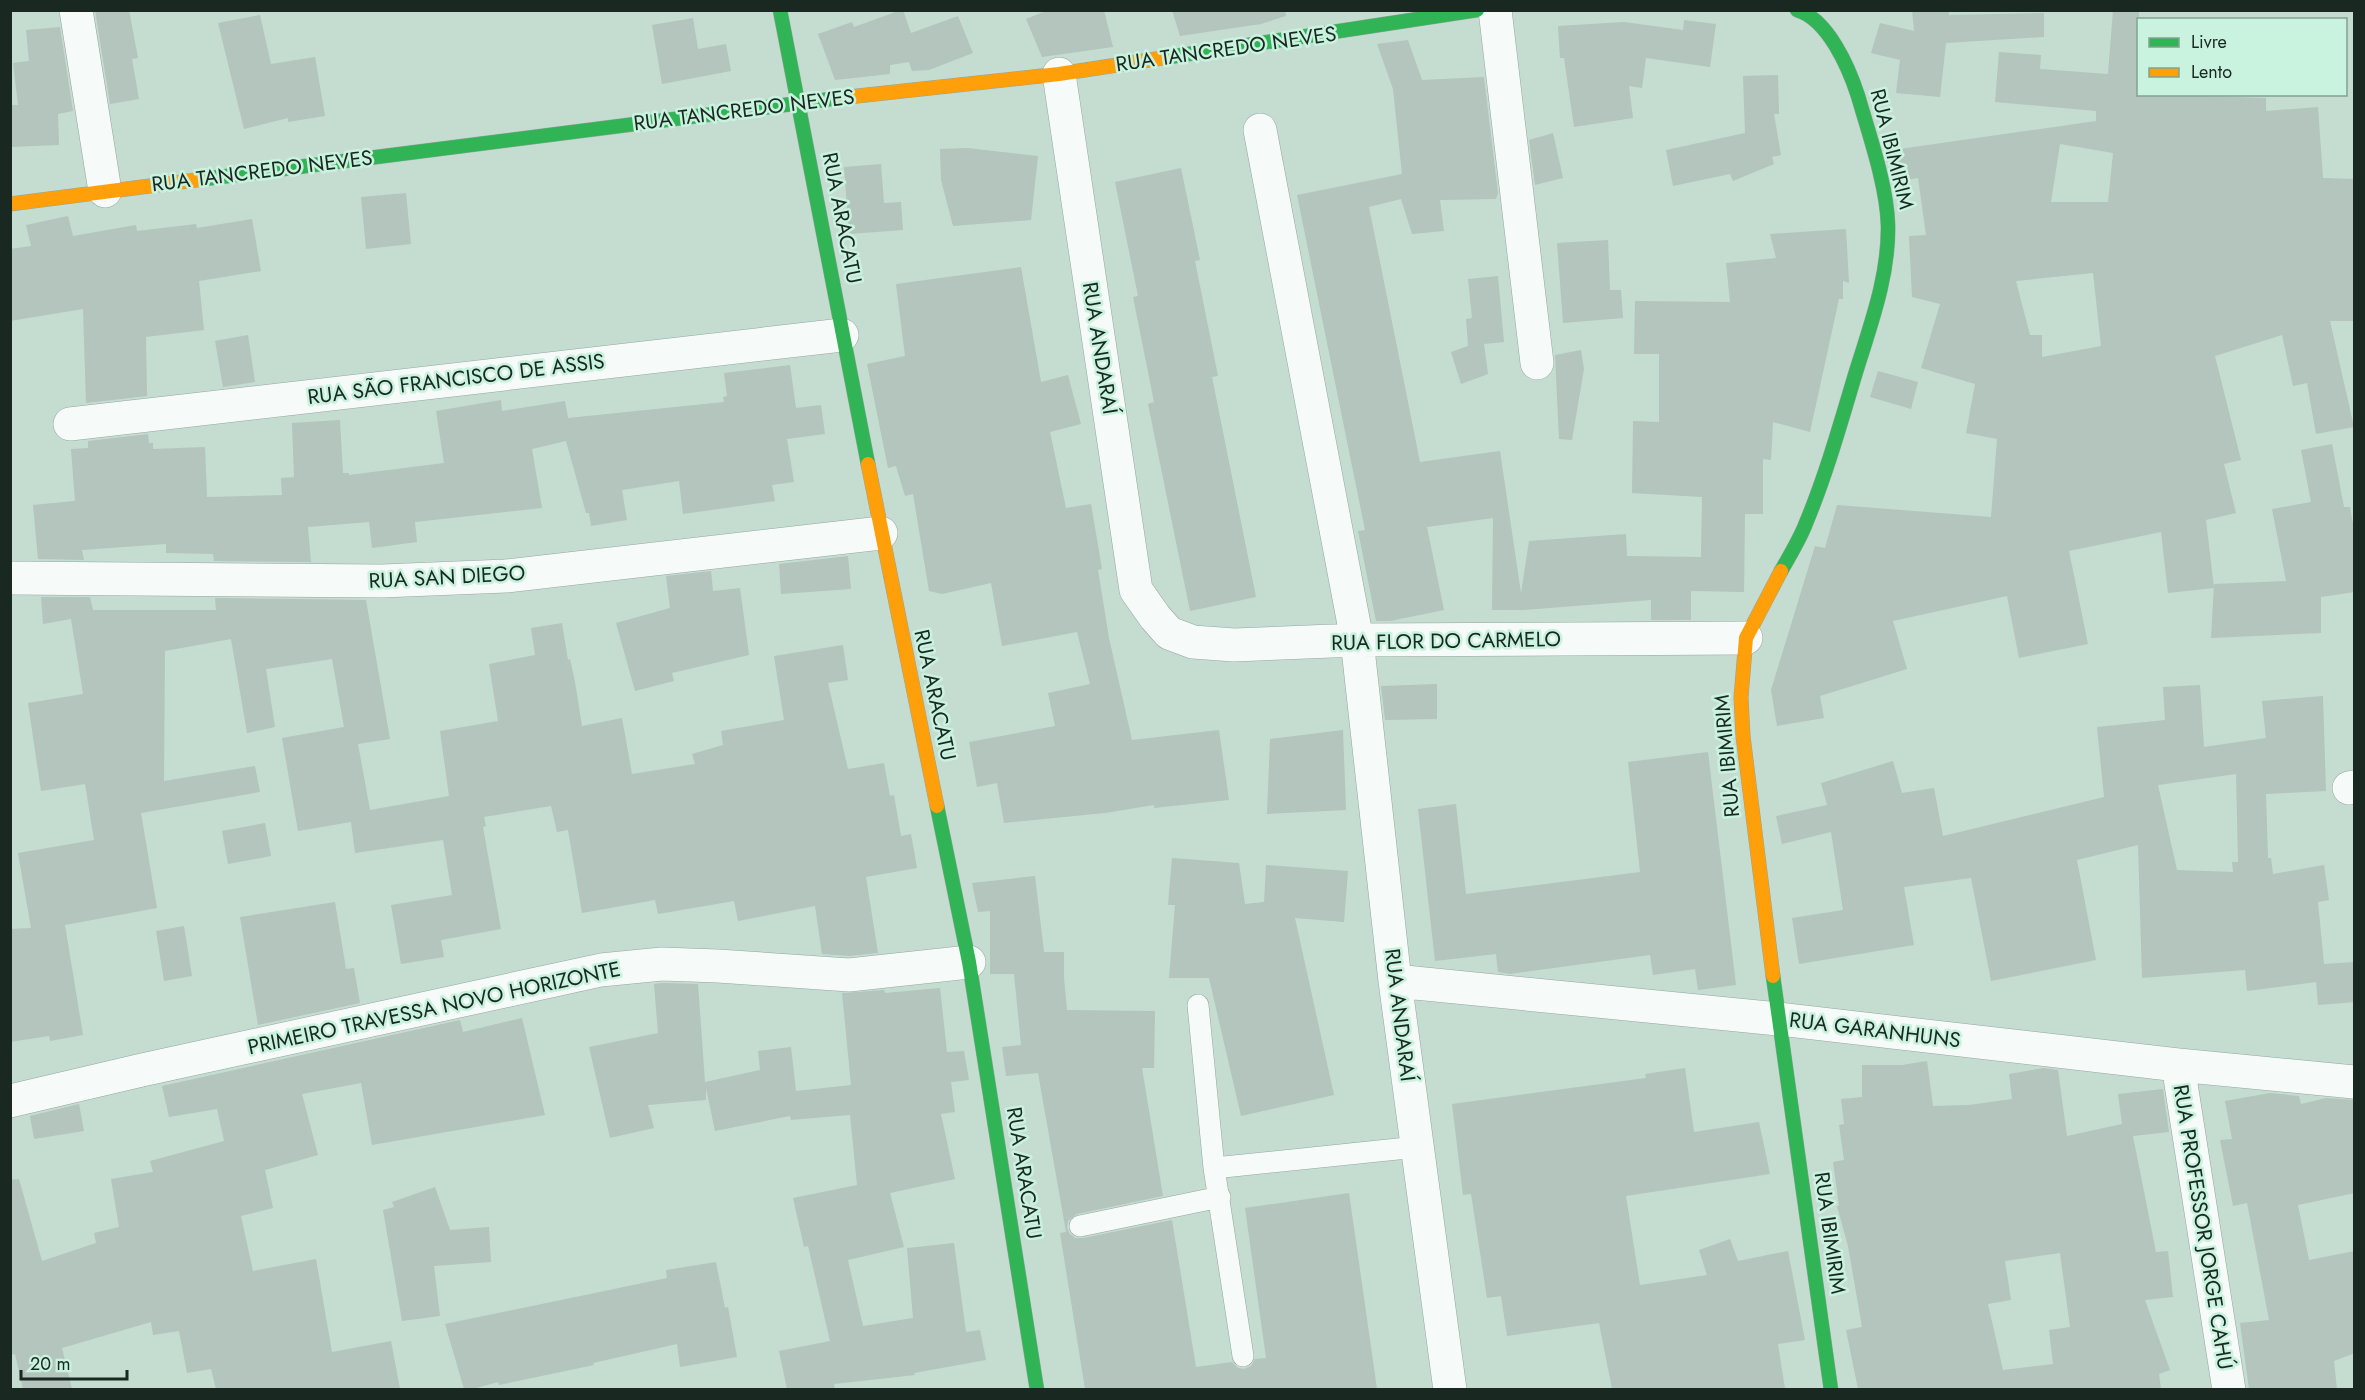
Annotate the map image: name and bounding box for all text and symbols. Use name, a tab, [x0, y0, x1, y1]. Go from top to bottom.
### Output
legend	[2137, 18, 2347, 96]
street label: RUA TANCREDO NEVES	[1114, 19, 1338, 79]
text: Livre	[2191, 29, 2227, 55]
text: Lento	[2191, 59, 2232, 85]
street label: RUA TANCREDO NEVES	[632, 82, 856, 138]
street label: RUA IBIMIRIM	[1863, 86, 1921, 212]
street label: RUA TANCREDO NEVES	[150, 143, 374, 199]
street label: RUA ARACATU	[815, 150, 869, 286]
street label: RUA ANDARAÍ	[1075, 280, 1125, 417]
street label: RUA SÃO FRANCISCO DE ASSIS	[306, 346, 606, 412]
street label: RUA SAN DIEGO	[368, 558, 526, 596]
street label: RUA FLOR DO CARMELO	[1331, 624, 1561, 658]
street label: RUA ARACATU	[906, 627, 964, 763]
street label: RUA IBIMIRIM	[1707, 693, 1747, 819]
street label: RUA ANDARAÍ	[1377, 947, 1423, 1084]
street label: PRIMEIRO TRAVESSA NOVO HORIZONTE	[245, 954, 623, 1062]
street label: RUA GARANHUNS	[1788, 1005, 1962, 1055]
street label: RUA PROFESSOR JORGE CAHÚ	[2166, 1082, 2240, 1372]
street label: RUA ARACATU	[999, 1105, 1049, 1241]
street label: RUA IBIMIRIM	[1807, 1170, 1853, 1296]
scale bar	[21, 1343, 128, 1381]
text: 20 m	[30, 1351, 70, 1377]

